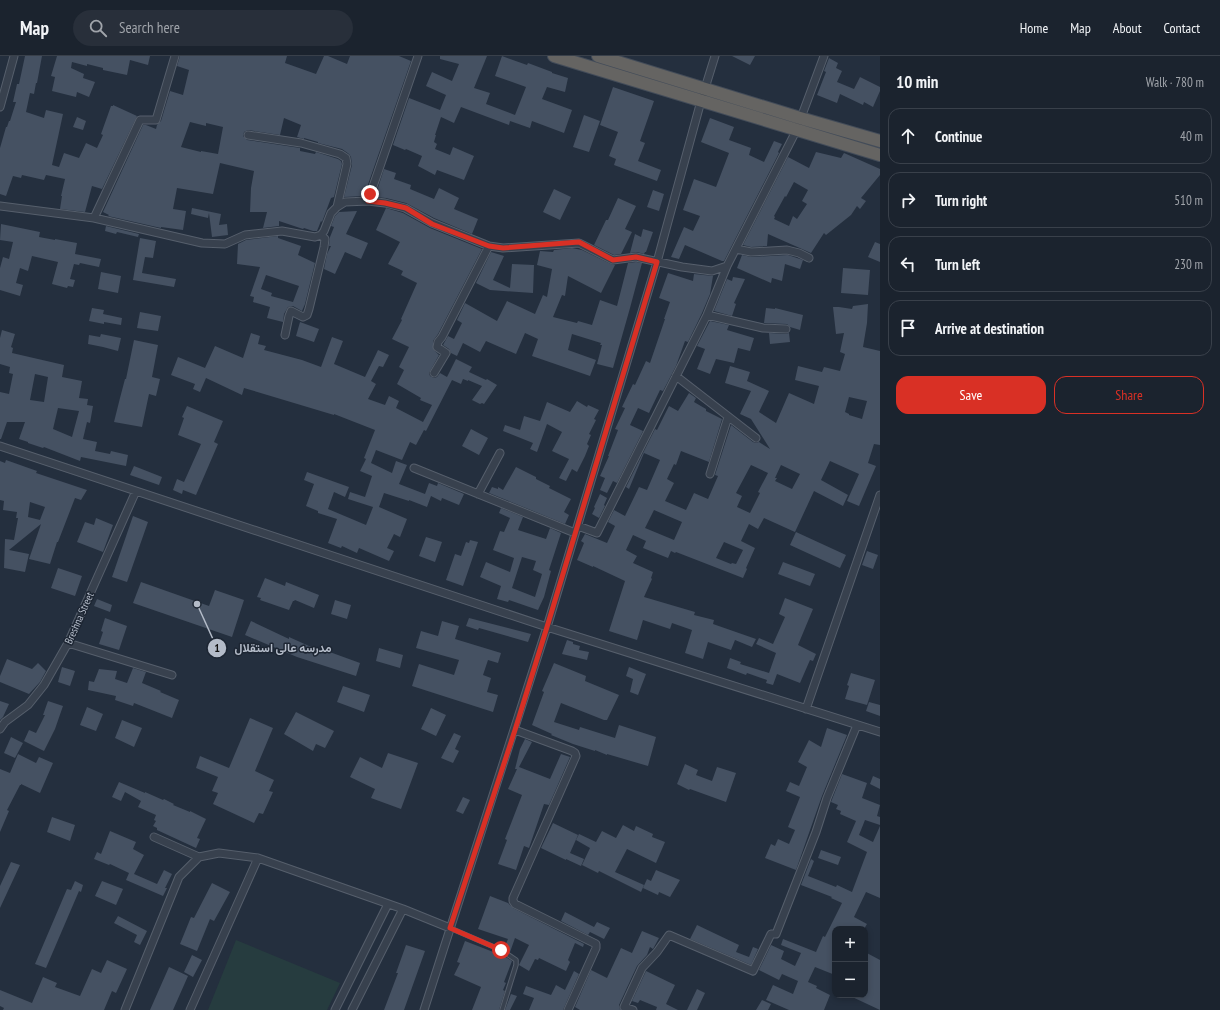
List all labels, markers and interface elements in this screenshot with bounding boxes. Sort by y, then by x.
search box [73,10,353,46]
text: Map [20,16,49,40]
icon: search [87,17,109,39]
text: Search here [119,18,180,37]
text: Home [1020,19,1048,37]
text: Map [1070,19,1091,37]
text: About [1113,19,1142,37]
text: Contact [1164,19,1200,37]
text: 10 min [896,71,938,93]
text: Walk · 780 m [1146,74,1204,91]
icon: ahead [897,125,919,147]
text: Continue [935,127,982,146]
text: 40 m [1180,128,1203,145]
route end [361,185,379,203]
icon: right [897,189,919,211]
text: Turn right [935,191,987,210]
text: 510 m [1174,192,1203,209]
icon: left [897,253,919,275]
text: Turn left [935,255,980,274]
text: 230 m [1174,256,1203,273]
icon: arrive [897,317,919,339]
text: Arrive at destination [935,319,1044,338]
button: Save [896,376,1046,414]
button: Share [1054,376,1204,414]
street label: Breshna Street [61,590,97,646]
callout: مدرسه عالی استقلال [207,636,340,660]
text: 1 [214,640,220,655]
text: مدرسه عالی استقلال [234,640,332,656]
map controls [832,926,868,998]
button: + [832,926,868,962]
route start [492,941,510,959]
button: − [832,962,868,998]

